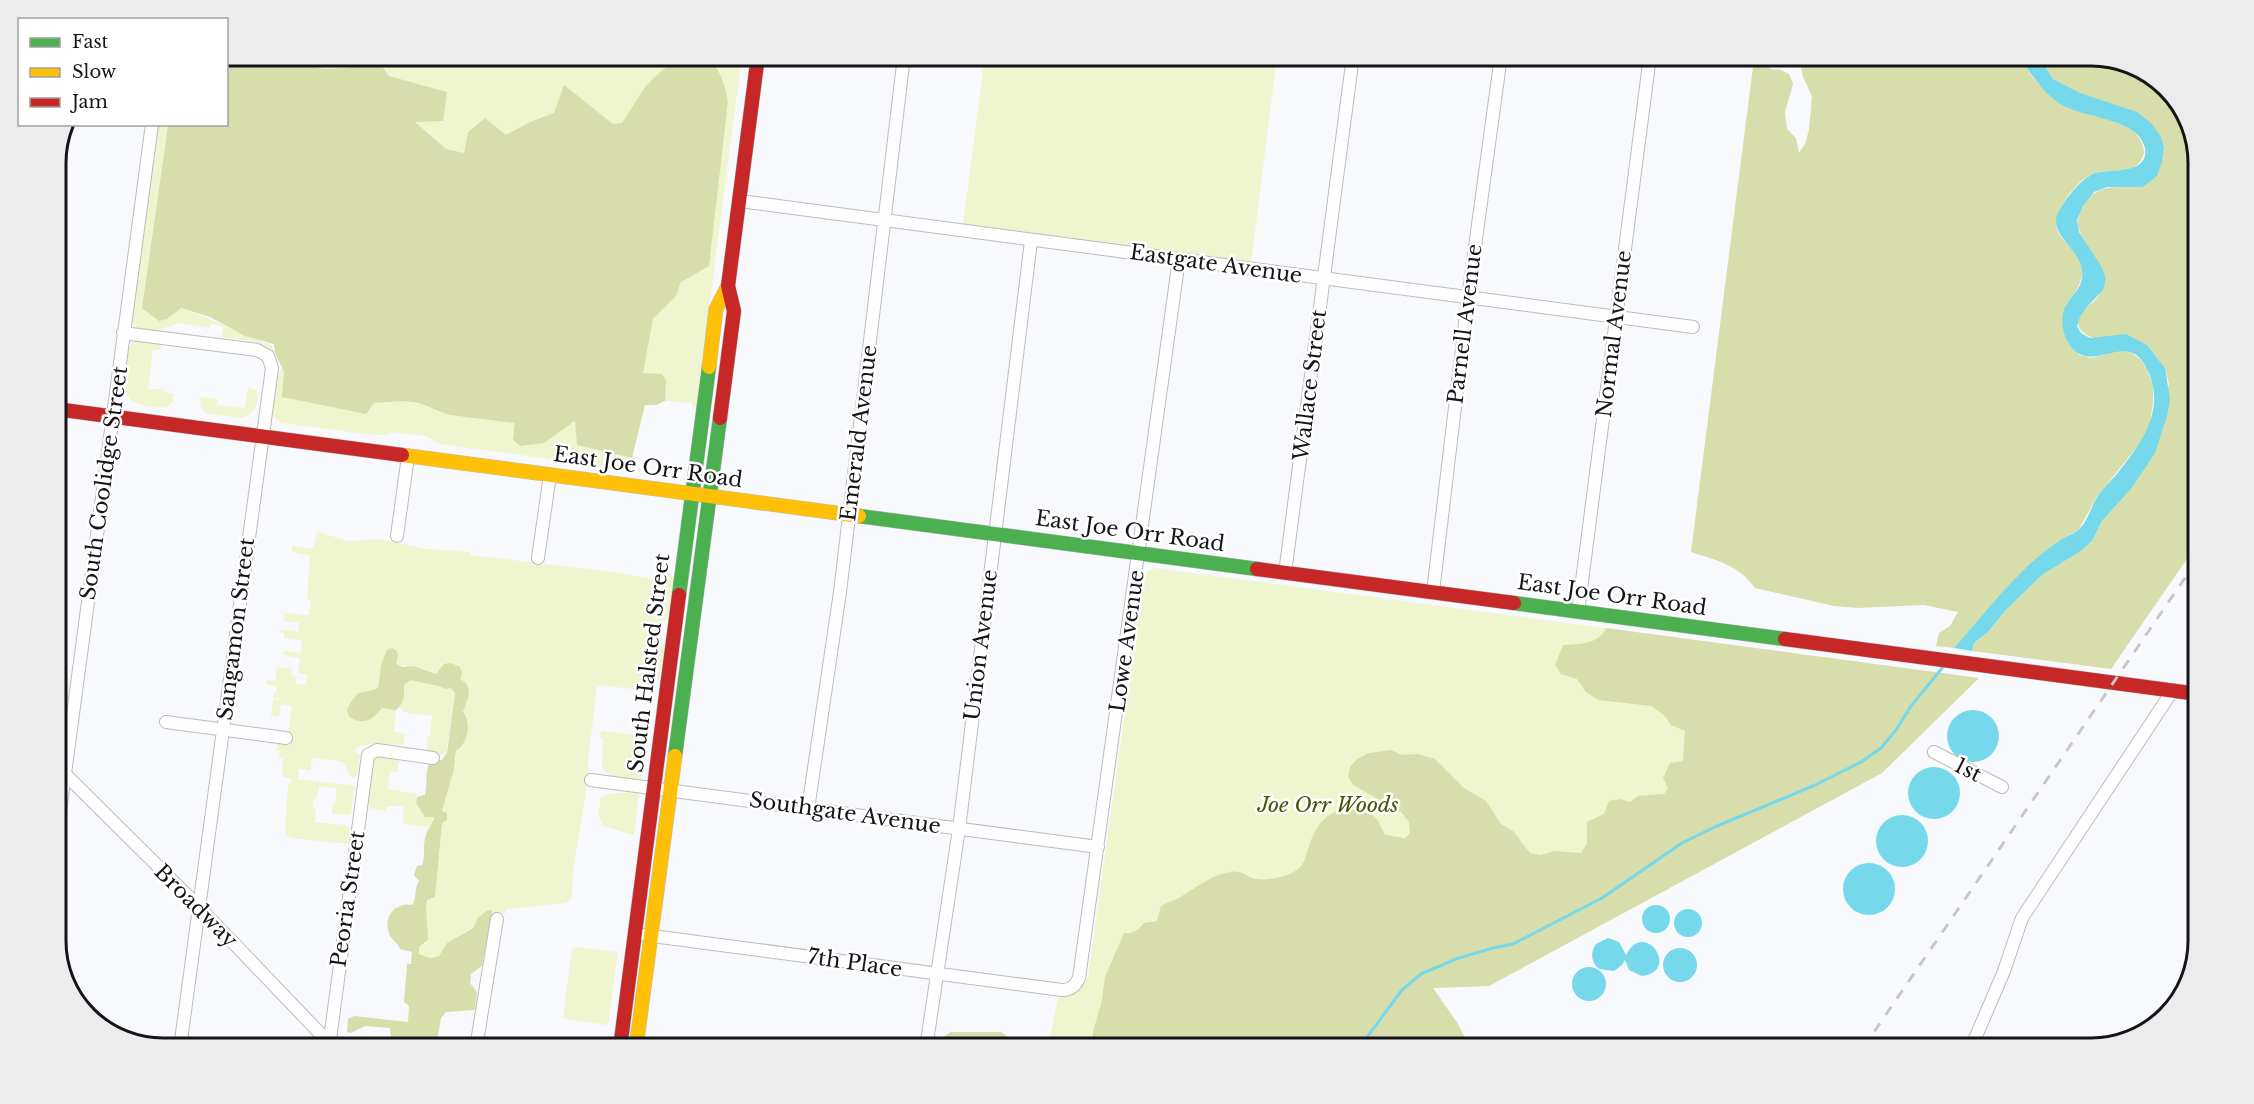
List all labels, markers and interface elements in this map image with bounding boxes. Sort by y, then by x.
legend [18,18,228,126]
text: Fast [72,31,109,53]
text: Slow [72,61,117,83]
text: Jam [70,91,108,113]
street label: Eastgate Avenue [1128,239,1304,289]
street label: Parnell Avenue [1442,242,1488,406]
street label: Normal Avenue [1591,249,1637,419]
street label: Wallace Street [1288,308,1332,463]
street label: Emerald Avenue [835,343,883,523]
street label: South Coolidge Street [75,364,133,602]
street label: East Joe Orr Road [552,441,744,493]
street label: East Joe Orr Road [1034,505,1226,557]
street label: Sangamon Street [212,536,260,722]
street label: South Halsted Street [623,552,675,774]
street label: Union Avenue [959,568,1003,722]
street label: Lowe Avenue [1104,568,1150,714]
street label: East Joe Orr Road [1516,569,1708,621]
street label: 1st [1950,752,1986,788]
street label: Southgate Avenue [748,787,942,839]
park label: Joe Orr Woods [1257,792,1398,818]
street label: Peoria Street [326,829,370,969]
street label: Broadway [149,859,244,954]
street label: 7th Place [806,944,904,982]

